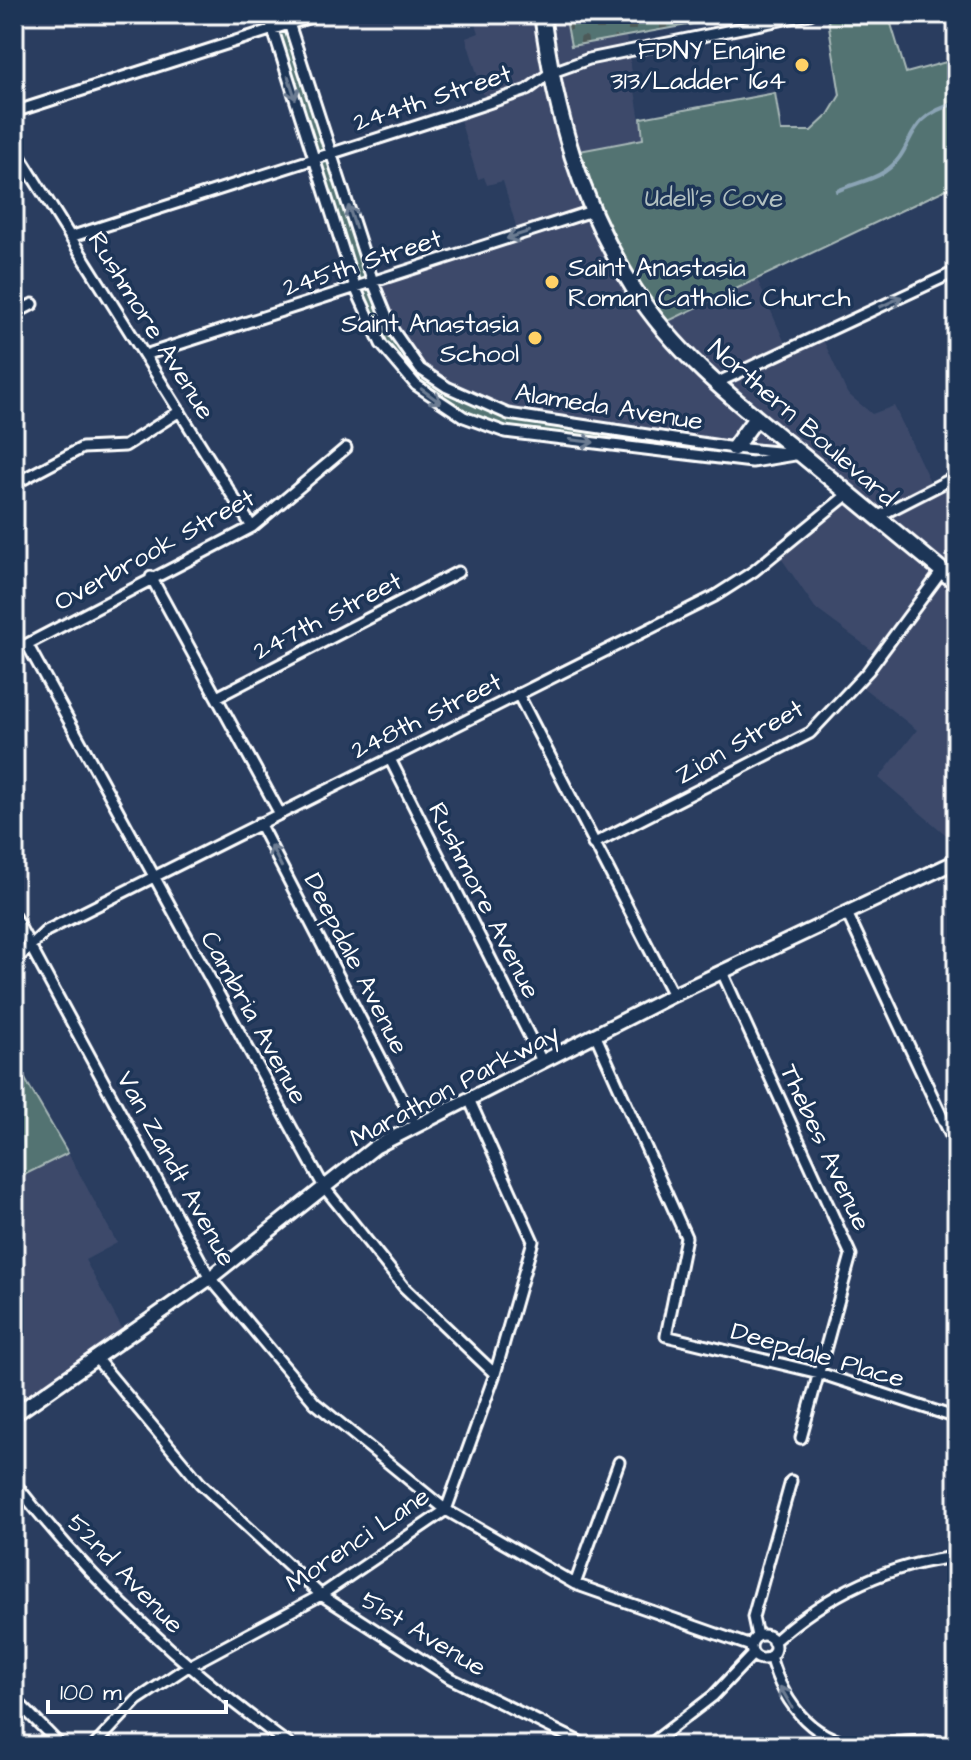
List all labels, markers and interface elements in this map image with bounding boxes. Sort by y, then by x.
place label: FDNY Engine 313/Ladder 164 [610,33,786,99]
street label: 244th Street [349,55,516,140]
marker: FDNY Engine 313/Ladder 164 [793,56,811,74]
one-way arrow [285,75,300,101]
park label: Udell's Cove [645,180,783,216]
one-way arrow [344,205,359,231]
street label: 245th Street [278,220,447,306]
street label: Rushmore Avenue [79,224,224,427]
one-way arrow [506,229,531,243]
place label: Saint Anastasia Roman Catholic Church [568,250,851,316]
marker: Saint Anastasia Roman Catholic Church [543,273,561,291]
one-way arrow [879,294,903,309]
place label: Saint Anastasia School [341,306,519,372]
marker: Saint Anastasia School [526,329,544,347]
street label: Northern Boulevard [700,331,904,515]
street label: Alameda Avenue [512,374,705,440]
one-way arrow [420,388,442,404]
one-way arrow [568,434,595,449]
street label: Overbrook Street [48,480,262,620]
street label: 247th Street [247,563,408,669]
street label: 248th Street [345,664,508,768]
street label: Zion Street [669,690,811,793]
street label: Rushmore Avenue [419,796,549,1005]
one-way arrow [268,845,284,869]
street label: Deepdale Avenue [295,867,417,1060]
street label: Cambria Avenue [192,924,317,1111]
street label: Marathon Parkway [343,1015,566,1158]
street label: Thebes Avenue [771,1058,879,1236]
street label: Van Zandt Avenue [107,1064,245,1273]
street label: Deepdale Place [727,1313,909,1397]
street label: Morenci Lane [278,1478,437,1601]
street label: 52nd Avenue [59,1506,192,1642]
street label: 51st Avenue [354,1582,493,1685]
scale bar [48,1664,226,1714]
text: 100 m [60,1676,122,1710]
one-way arrow [778,1686,794,1709]

